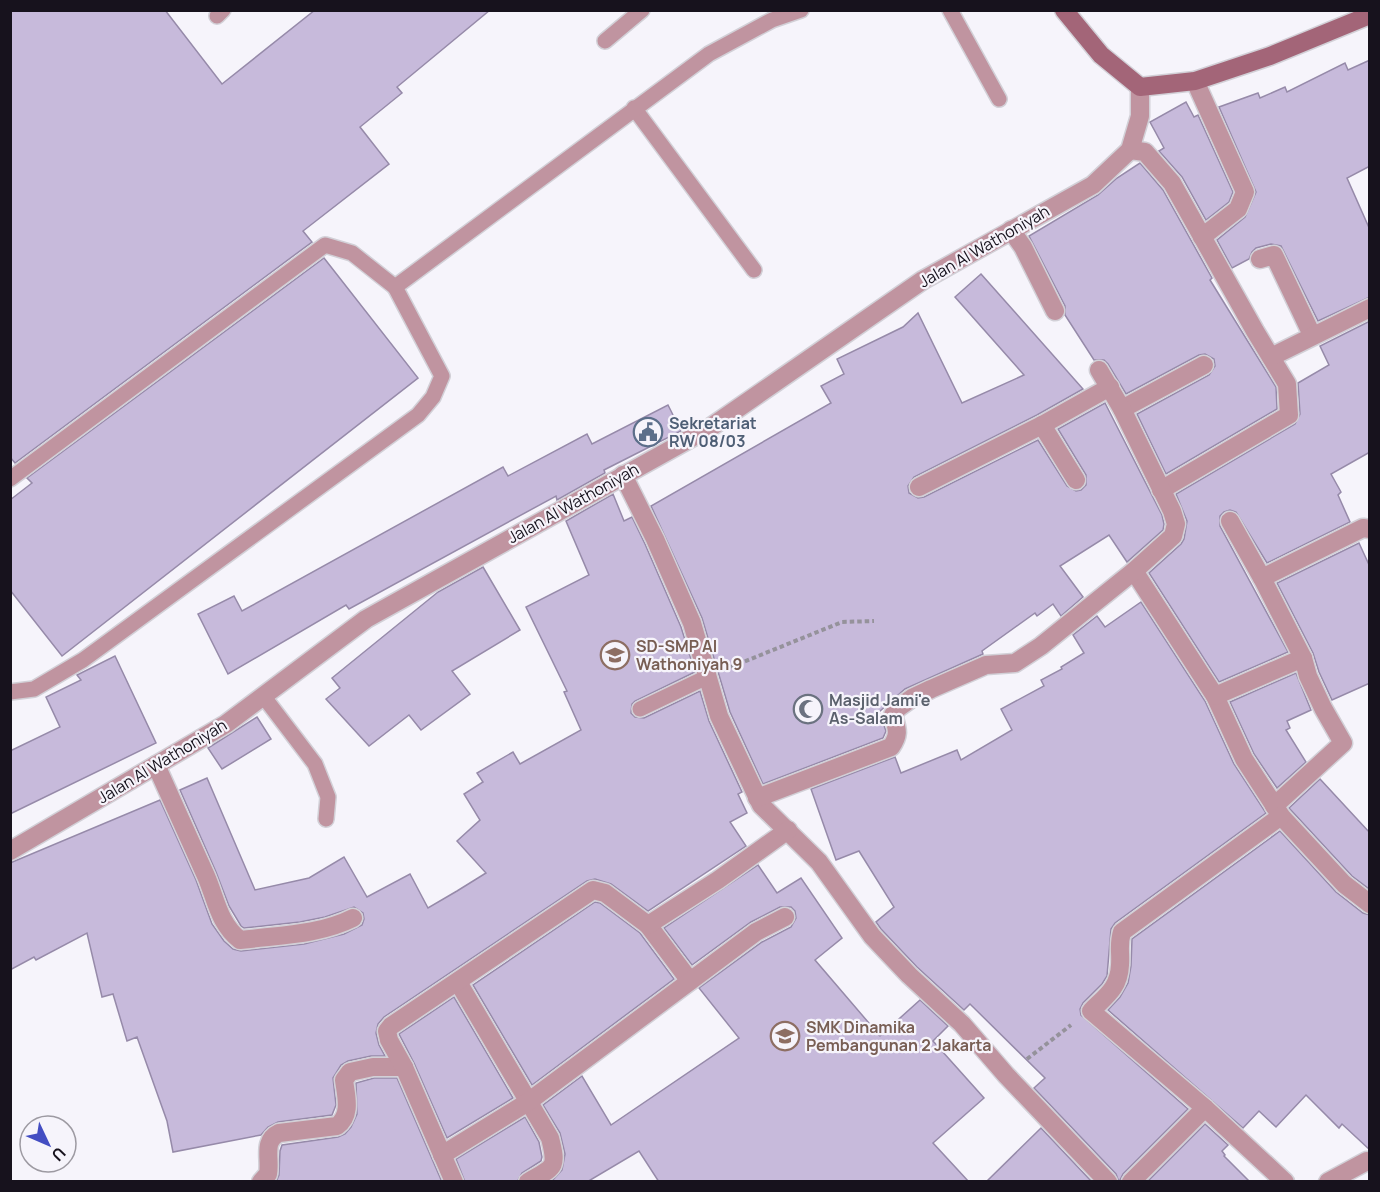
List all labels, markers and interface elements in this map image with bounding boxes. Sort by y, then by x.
street label: Jalan Al Wathoniyah [915,200,1053,292]
place label: Sekretariat RW 08/03 [669,412,757,452]
public building icon: Sekretariat RW 08/03 [632,416,664,448]
street label: Jalan Al Wathoniyah [503,458,643,548]
place label: SD-SMP Al Wathoniyah 9 [636,635,742,675]
school or university icon: SD-SMP Al Wathoniyah 9 [599,639,631,671]
place label: Masjid Jami'e As-Salam [829,689,931,729]
mosque icon: Masjid Jami'e As-Salam [792,693,824,725]
street label: Jalan Al Wathoniyah [93,714,231,808]
place label: SMK Dinamika Pembangunan 2 Jakarta [806,1016,992,1056]
school or university icon: SMK Dinamika Pembangunan 2 Jakarta [769,1020,801,1052]
north arrow [18,1114,78,1174]
text: U [47,1143,71,1166]

